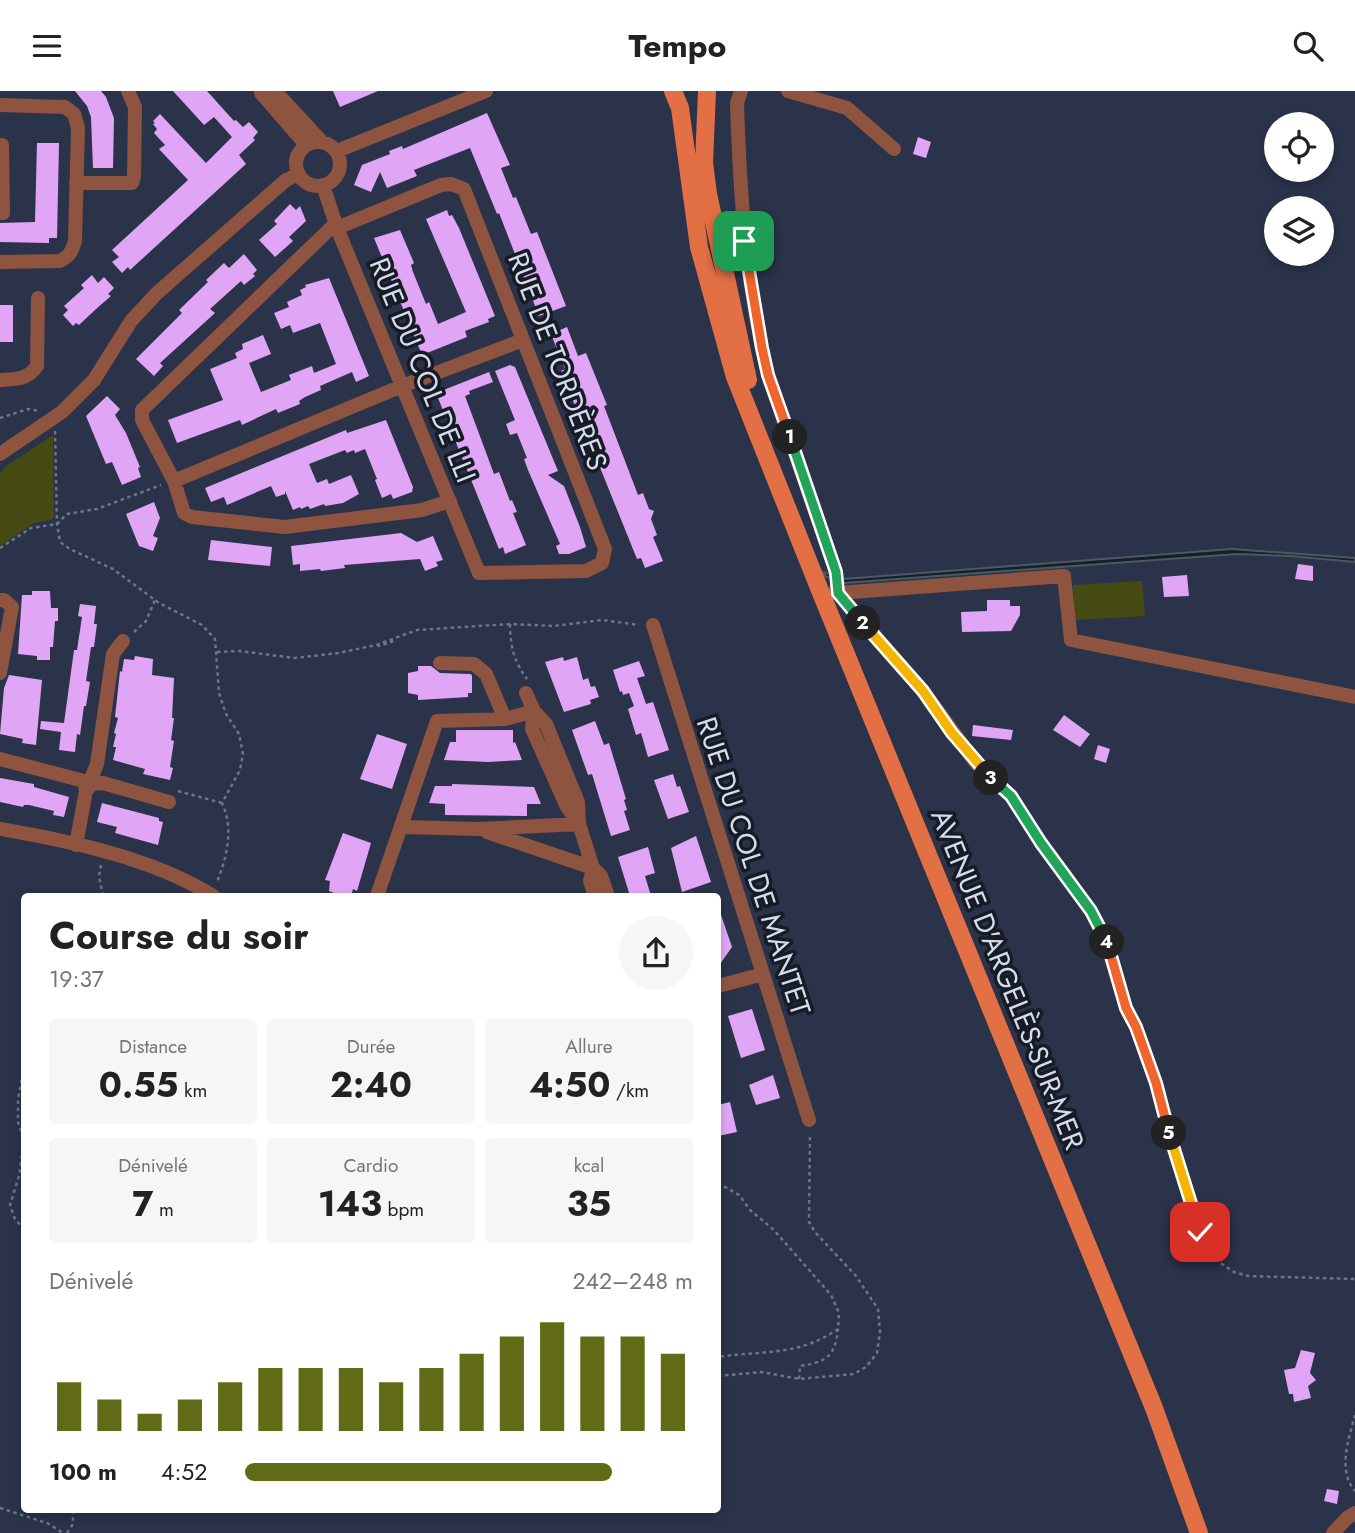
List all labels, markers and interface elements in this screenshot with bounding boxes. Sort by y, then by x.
text: Tempo [629,23,726,69]
icon: menu [28,27,66,65]
icon: search [1289,27,1327,65]
map controls [1264,112,1334,266]
button: locate [1264,112,1334,182]
button: layers [1264,196,1334,266]
pin [714,211,774,271]
icon: arrive [725,222,763,260]
street label: RUE DE TORDÈRES [497,246,618,476]
street label: RUE DU COL DE LLI [359,252,486,489]
pin: 1 [772,419,808,455]
text: 1 [785,423,794,450]
pin: 2 [846,605,880,641]
text: 2 [856,609,869,636]
street label: RUE DU COL DE MANTET [686,712,821,1021]
pin: 3 [974,761,1009,795]
text: 3 [985,764,996,791]
street label: AVENUE D'ARGELÈS-SUR-MER [920,803,1095,1156]
text: Course du soir [49,908,309,963]
button: share [619,916,693,990]
pin: 4 [1090,925,1124,959]
text: 4 [1100,928,1113,955]
text: 19:37 [49,962,104,996]
text: Distance [119,1033,187,1060]
text: Durée [347,1033,395,1060]
text: Allure [565,1033,613,1060]
text: 0.55 [99,1060,178,1110]
text: 2:40 [330,1060,412,1110]
text: 4:50 [529,1060,610,1110]
text: km [178,1077,207,1104]
text: /km [610,1077,649,1104]
pin: 5 [1152,1115,1186,1151]
text: 5 [1162,1119,1175,1146]
text: Dénivelé [118,1152,188,1179]
text: Cardio [344,1152,398,1179]
text: kcal [574,1152,604,1179]
text: 7 [132,1179,153,1229]
text: 143 [318,1179,382,1229]
text: 35 [567,1179,611,1229]
text: m [153,1196,174,1223]
text: bpm [382,1196,424,1223]
pin [1170,1202,1230,1262]
icon: check [1181,1213,1219,1251]
text: Dénivelé [49,1264,133,1298]
text: 242–248 m [573,1264,693,1298]
text: 100 m [49,1455,117,1489]
text: 4:52 [161,1455,207,1489]

